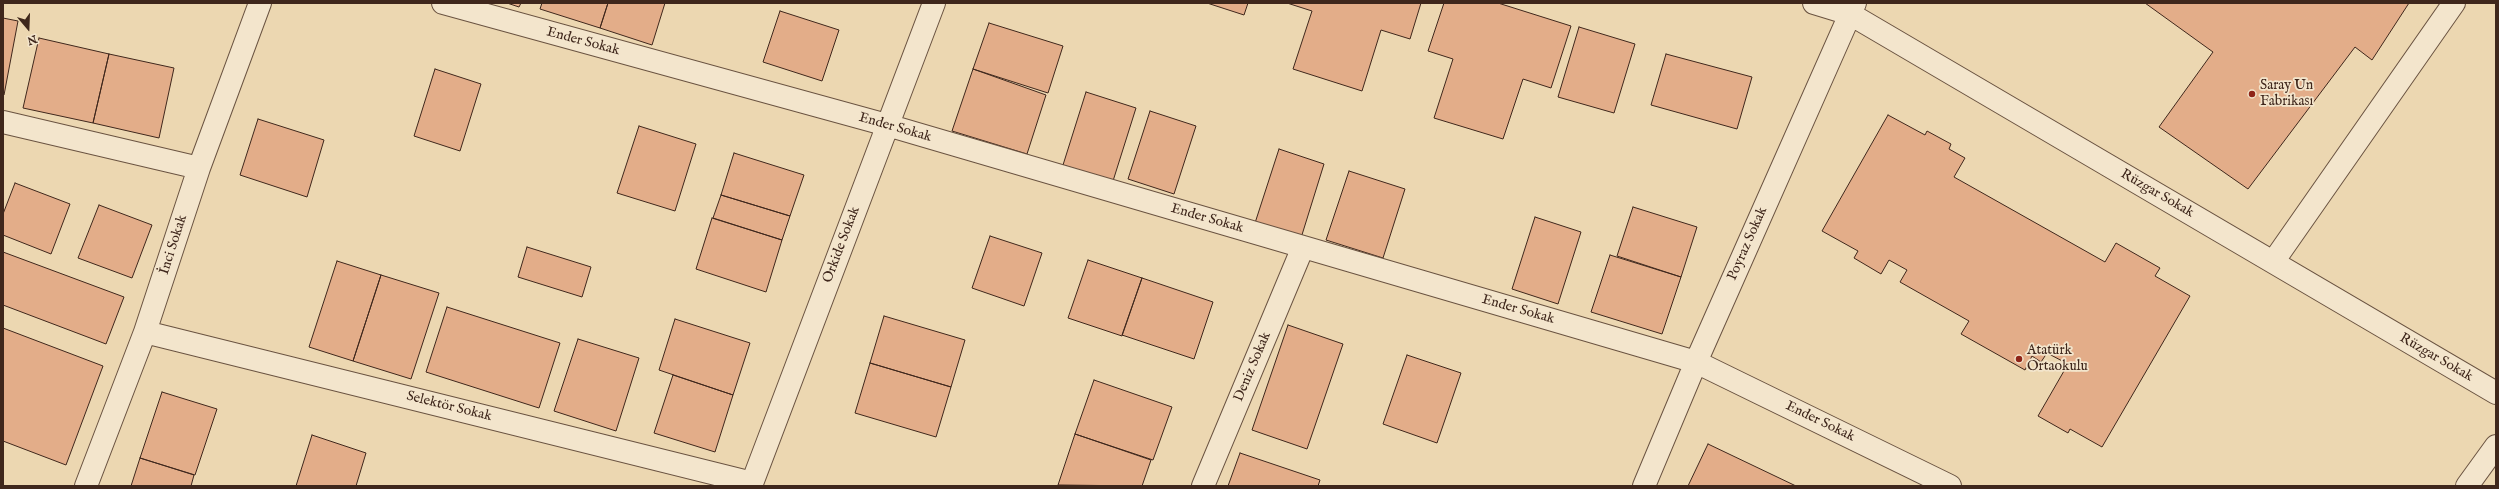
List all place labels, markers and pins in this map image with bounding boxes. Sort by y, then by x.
place label: Saray Un Fabrikası [2260,78,2313,110]
marker: Saray Un Fabrikası [2247,89,2257,99]
place label: Atatürk Ortaokulu [2027,343,2088,376]
marker: Atatürk Ortaokulu [2014,354,2024,364]

